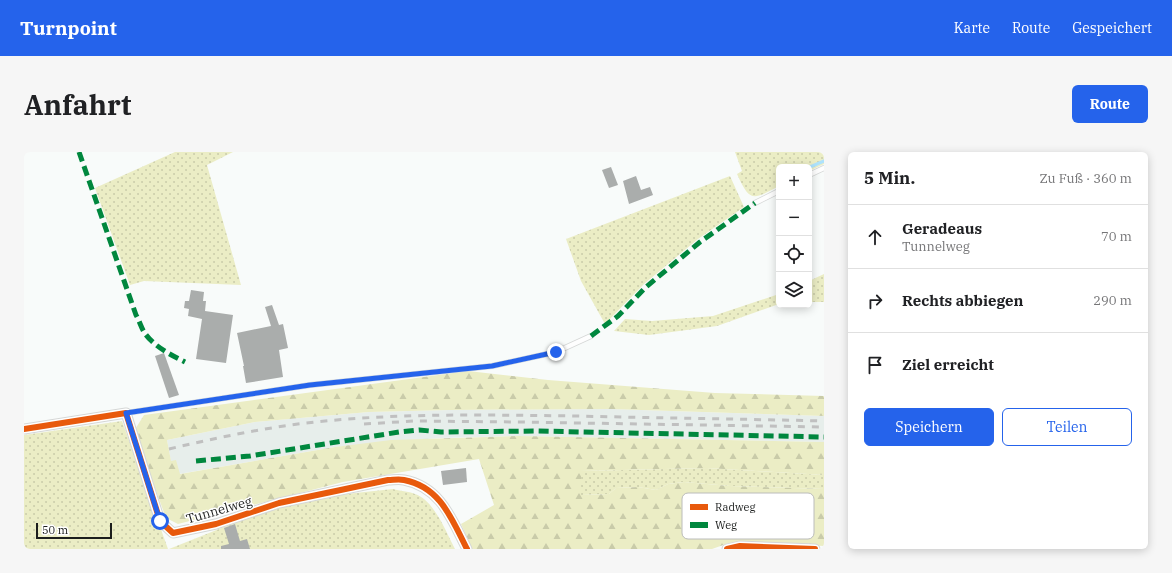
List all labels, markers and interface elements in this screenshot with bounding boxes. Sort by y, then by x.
text: Turnpoint [20,16,117,40]
text: Karte [954,19,990,37]
text: Route [1012,19,1050,37]
text: Gespeichert [1072,19,1152,37]
button: Route [1072,85,1148,123]
text: Anfahrt [24,86,132,123]
map controls [776,164,812,308]
button: + [776,164,812,200]
text: 5 Min. [864,167,915,189]
text: Zu Fuß · 360 m [1039,170,1132,187]
button: − [776,200,812,236]
text: Geradeaus [902,219,982,238]
icon: ahead [864,226,886,248]
text: 70 m [1101,228,1132,245]
button: locate [776,236,812,272]
text: Tunnelweg [902,238,970,255]
button: layers [776,272,812,308]
icon: right [864,290,886,312]
text: Rechts abbiegen [902,291,1023,310]
text: 290 m [1093,292,1132,309]
route end [547,343,565,361]
icon: arrive [864,354,886,376]
text: Ziel erreicht [902,355,994,374]
button: Speichern [864,408,994,446]
button: Teilen [1002,408,1132,446]
street label: Tunnelweg [184,492,254,528]
legend [682,493,814,539]
text: Radweg [715,500,755,514]
route start [151,512,169,530]
text: Weg [715,518,737,532]
scale bar [36,521,112,540]
text: 50 m [42,523,68,537]

